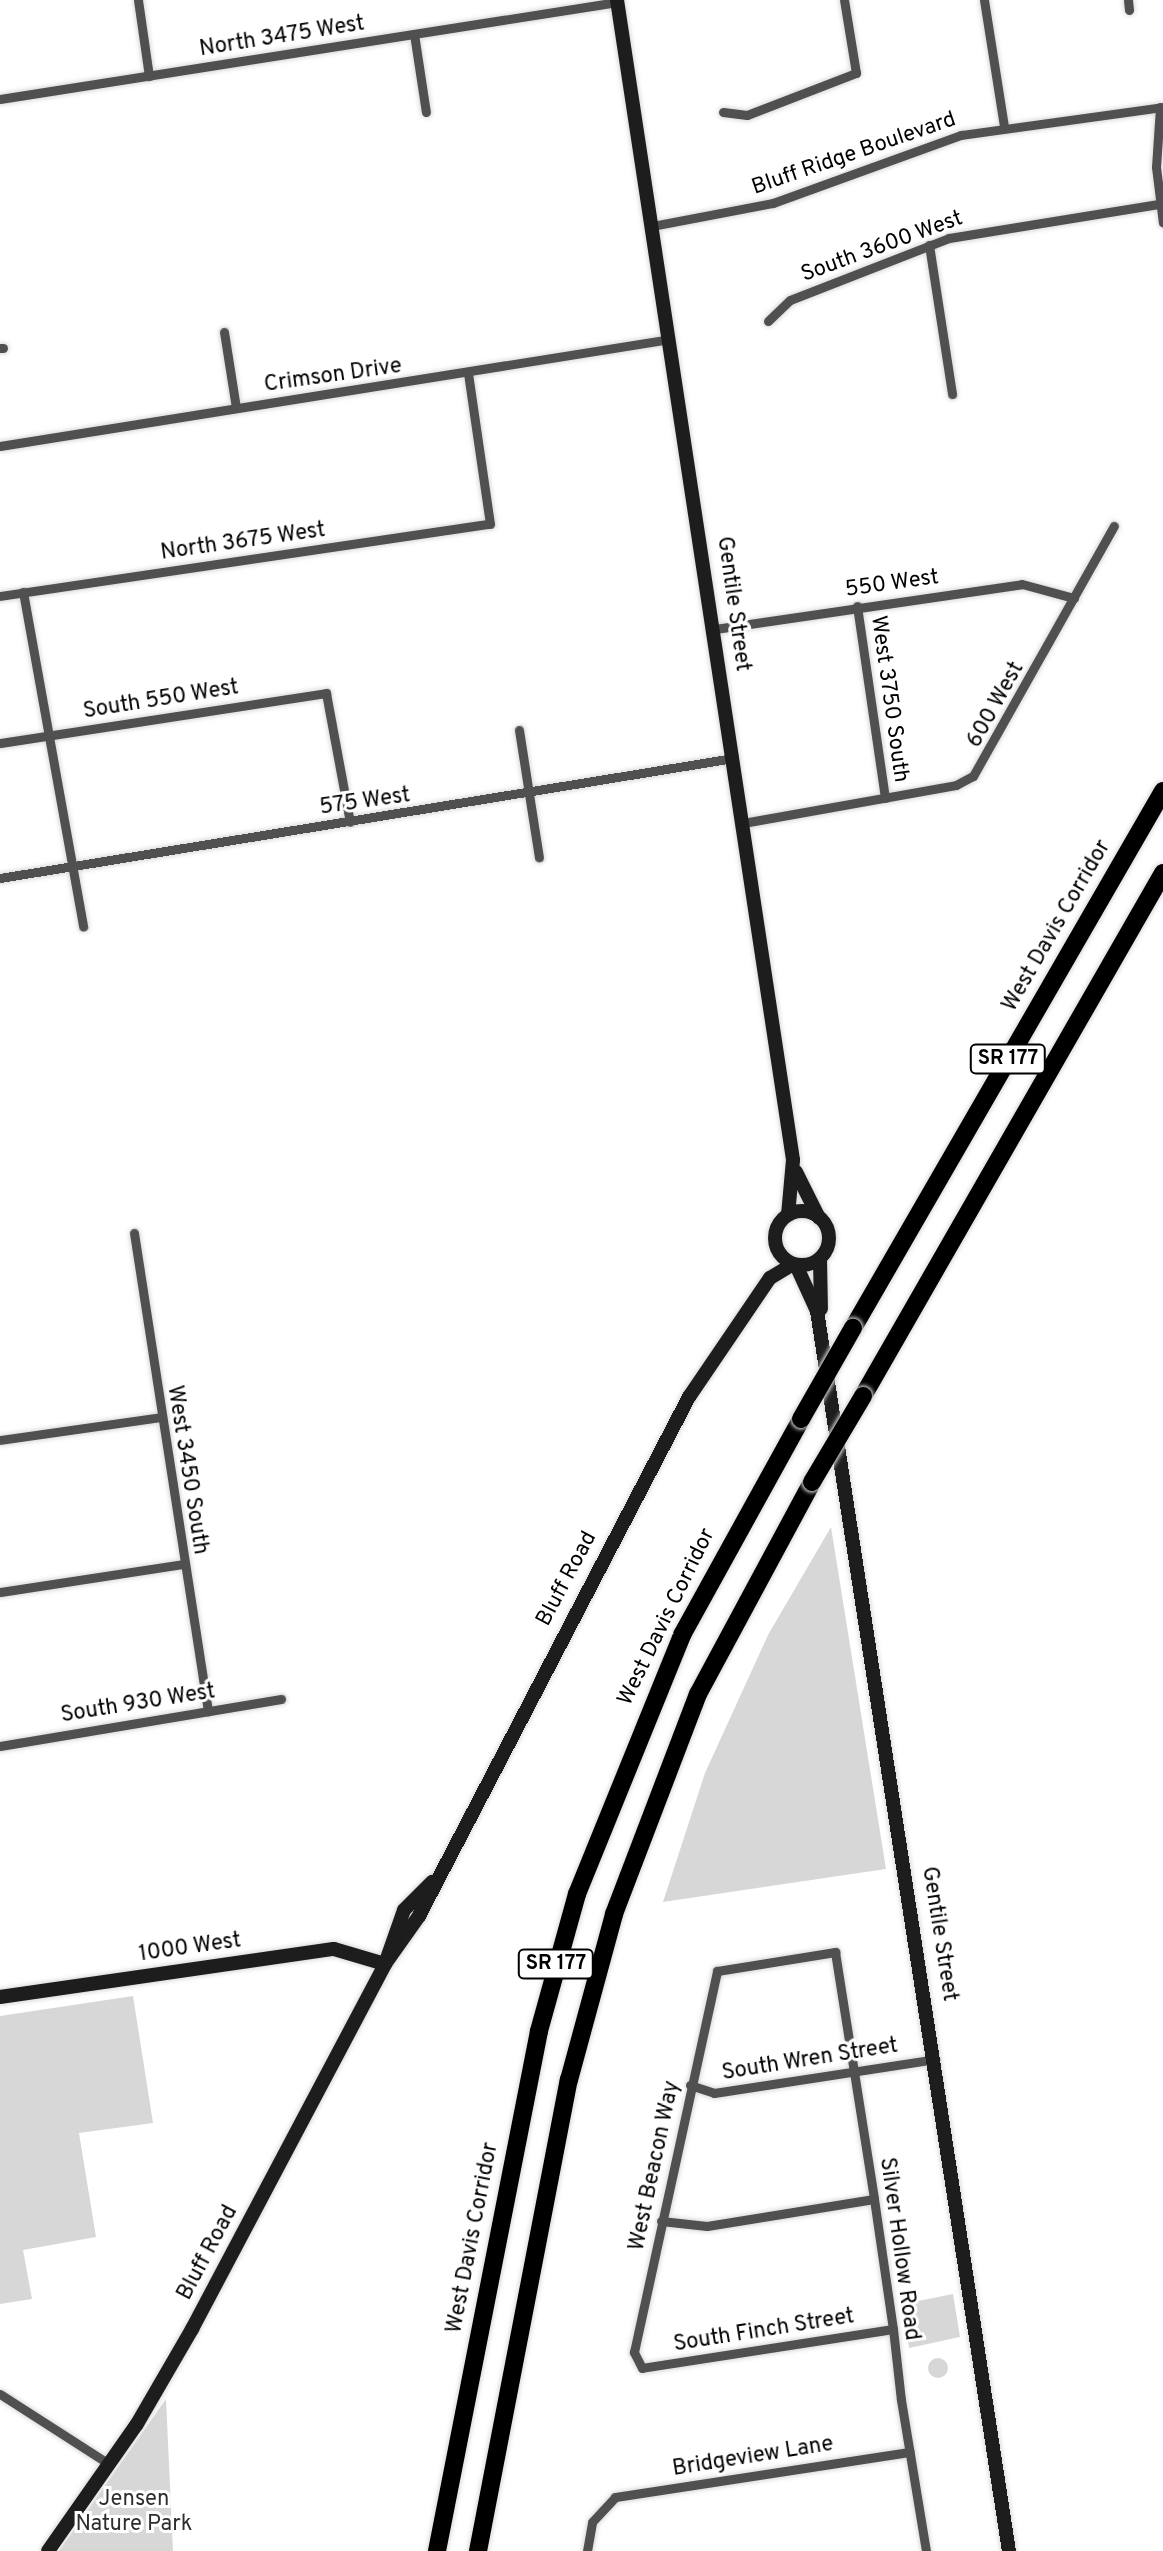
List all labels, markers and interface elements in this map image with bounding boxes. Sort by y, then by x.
street label: North 3475 West [197,11,367,63]
street label: Bluff Ridge Boulevard [749,107,959,201]
street label: South 3600 West [797,205,967,289]
street label: Crimson Drive [262,353,404,399]
street label: North 3675 West [159,517,327,567]
street label: Gentile Street [710,535,756,673]
street label: 550 West [843,564,941,604]
street label: West 3750 South [864,614,914,784]
street label: 600 West [962,657,1030,753]
street label: South 550 West [81,675,241,725]
street label: 575 West [318,783,412,821]
street label: West Davis Corridor [997,835,1117,1017]
road number: SR 177 [968,1043,1048,1075]
street label: West 3450 South [161,1384,213,1556]
street label: West Davis Corridor [613,1524,721,1710]
street label: Bluff Road [531,1527,603,1631]
street label: South 930 West [59,1679,217,1729]
street label: Gentile Street [915,1865,963,2003]
street label: 1000 West [137,1928,243,1968]
road number: SR 177 [516,1948,596,1980]
street label: South Wren Street [720,2033,900,2087]
street label: West Beacon Way [624,2078,686,2254]
street label: West Davis Corridor [442,2140,504,2336]
street label: Silver Hollow Road [873,2156,925,2342]
street label: Bluff Road [172,2201,244,2305]
street label: South Finch Street [672,2304,856,2358]
street label: Bridgeview Lane [671,2431,835,2483]
park label: Jensen Nature Park [76,2486,192,2538]

